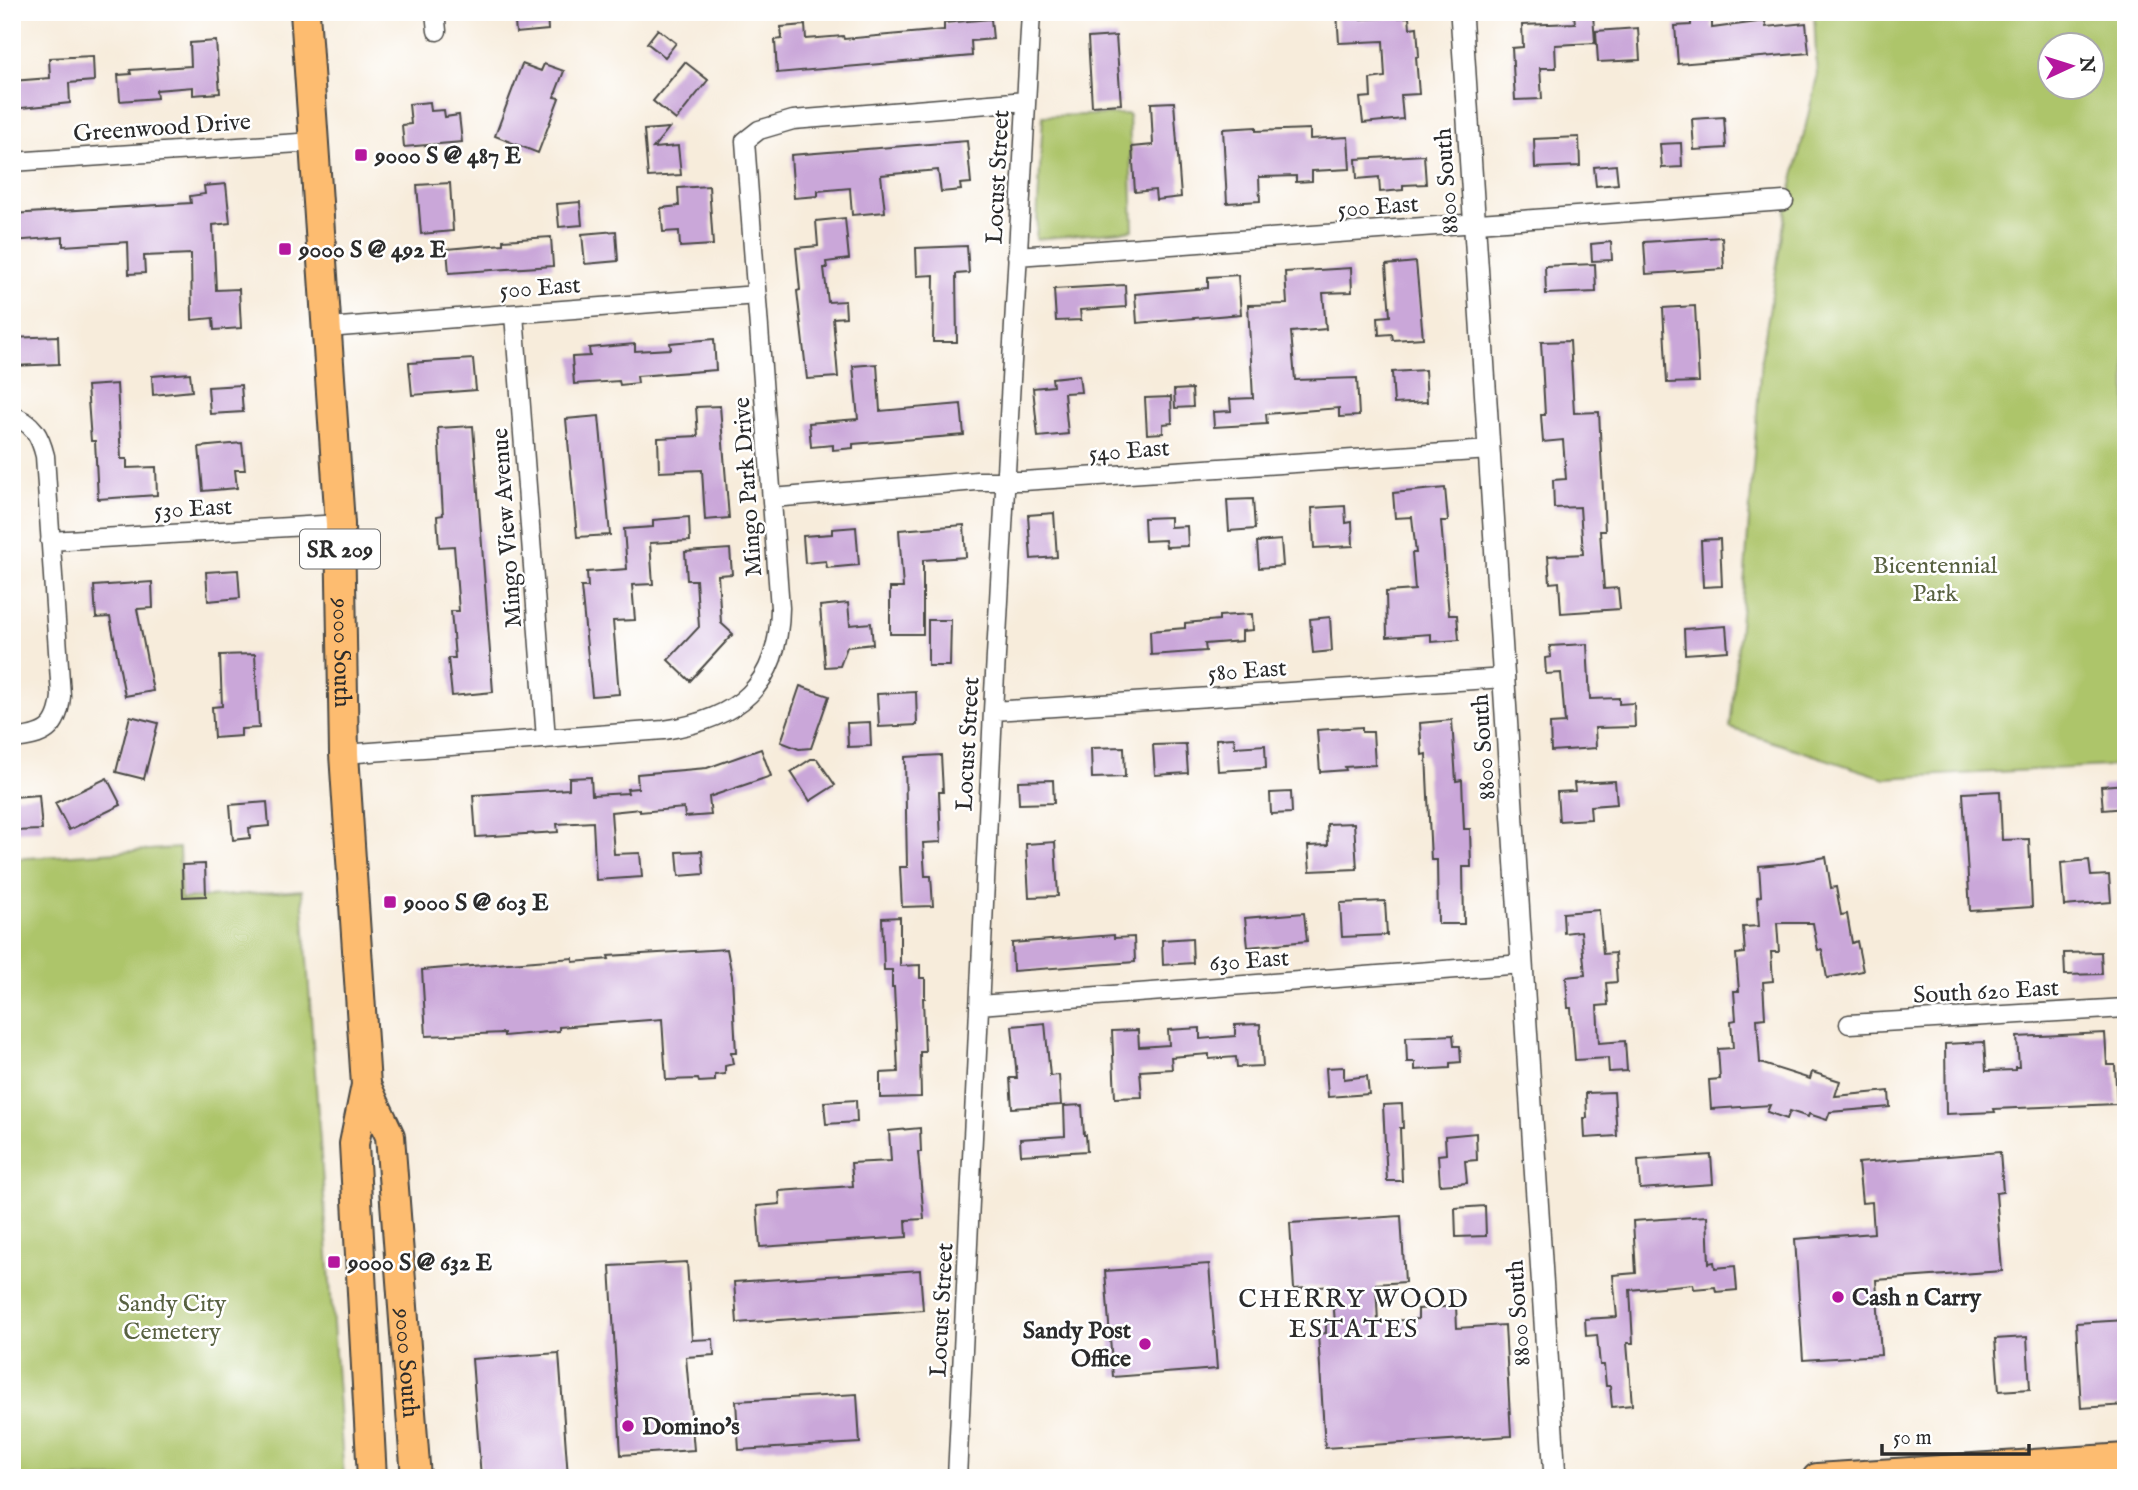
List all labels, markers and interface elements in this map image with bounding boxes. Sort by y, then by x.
north arrow [2036,32,2106,102]
text: N [2073,55,2099,75]
street label: Greenwood Drive [72,107,252,150]
street label: Locust Street [979,109,1017,245]
street label: 8800 South [1428,127,1467,235]
place label: 9000 S @ 487 E [374,141,522,172]
marker: 9000 S @ 487 E [353,147,369,163]
street label: 500 East [1337,189,1420,226]
place label: 9000 S @ 492 E [298,235,447,266]
marker: 9000 S @ 492 E [277,241,293,257]
street label: 500 East [499,270,582,307]
street label: Mingo Park Drive [727,396,770,578]
street label: Mingo View Avenue [485,427,530,629]
street label: 540 East [1088,433,1171,470]
street label: 530 East [153,492,233,527]
road number: SR 209 [300,530,380,568]
park label: Bicentennial Park [1873,551,1998,610]
street label: 9000 South [324,597,357,708]
street label: 580 East [1207,653,1287,690]
street label: Locust Street [949,676,987,812]
street label: 8800 South [1465,693,1504,801]
place label: 9000 S @ 603 E [403,888,549,919]
marker: 9000 S @ 603 E [382,894,398,910]
street label: 630 East [1208,943,1290,980]
street label: South 620 East [1912,973,2060,1012]
street label: Locust Street [923,1242,961,1378]
place label: 9000 S @ 632 E [347,1248,492,1279]
marker: 9000 S @ 632 E [326,1254,342,1270]
street label: 8800 South [1500,1259,1539,1367]
district label: CHERRY WOOD ESTATES [1238,1283,1470,1346]
place label: Cash n Carry [1852,1283,1982,1314]
park label: Sandy City Cemetery [118,1289,227,1348]
marker: Cash n Carry [1830,1289,1846,1305]
street label: 9000 South [386,1306,425,1419]
place label: Sandy Post Office [1023,1316,1132,1375]
marker: Sandy Post Office [1137,1336,1153,1352]
place label: Domino's [642,1412,740,1443]
scale bar [1882,1413,2030,1457]
marker: Domino's [620,1418,636,1434]
text: 50 m [1893,1425,1932,1452]

